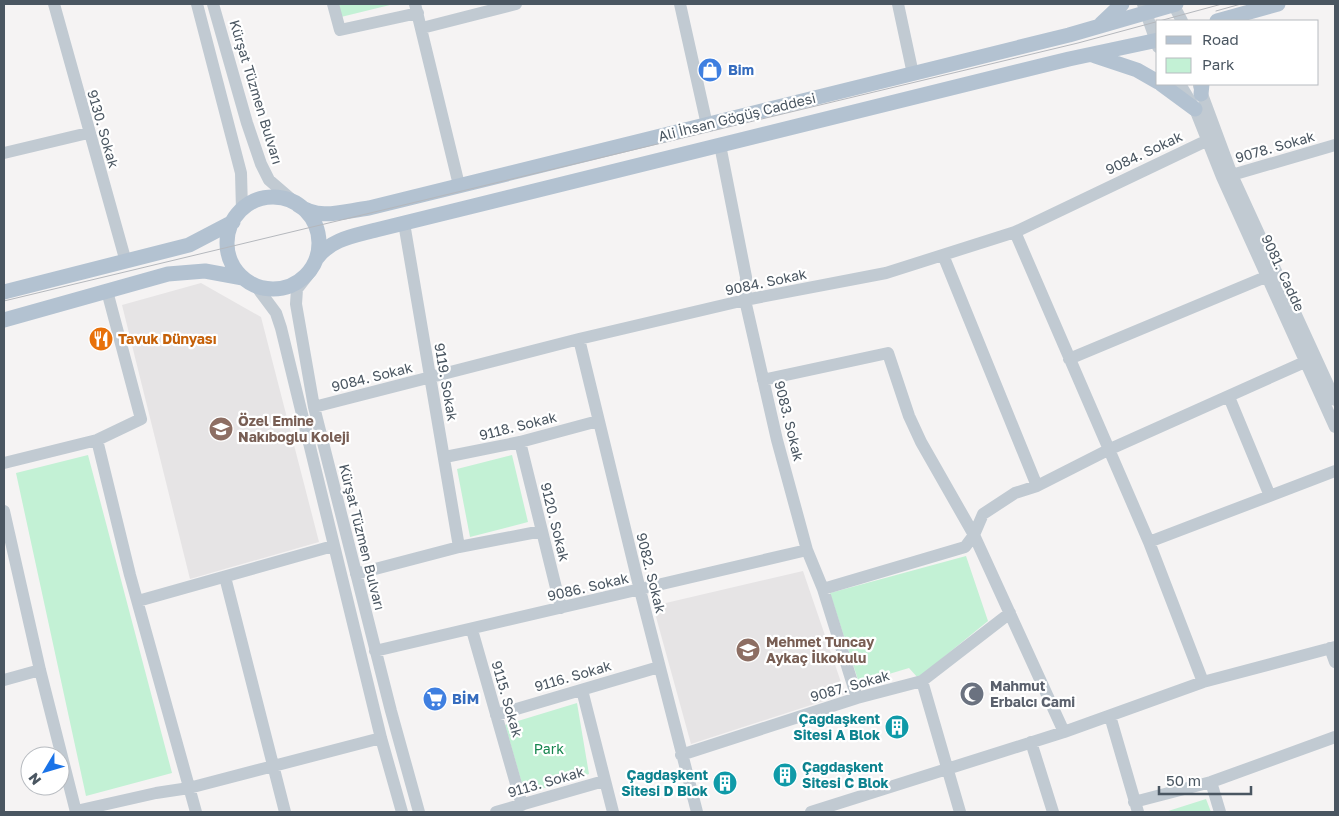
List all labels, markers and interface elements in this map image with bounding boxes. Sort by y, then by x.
street label: Kürşat Tüzmen Bulvarı [226,18,287,166]
legend [1156,20,1319,85]
text: Road [1202,30,1239,48]
text: Park [1202,55,1235,73]
shop icon: Bim [697,57,723,83]
place label: Bim [728,61,754,78]
street label: 9130. Sokak [84,88,123,170]
street label: Ali İhsan Göğüş Caddesi [656,89,817,144]
street label: 9084. Sokak [1103,127,1185,178]
street label: 9078. Sokak [1233,127,1317,166]
street label: 9081. Cadde [1258,232,1309,314]
street label: 9084. Sokak [724,265,808,298]
restaurant icon: Tavuk Dünyası [88,326,114,352]
place label: Tavuk Dünyası [118,330,217,347]
street label: 9119. Sokak [431,341,462,422]
street label: 9084. Sokak [330,358,414,395]
street label: 9083. Sokak [771,379,808,463]
street label: 9118. Sokak [477,408,558,443]
place label: Özel Emine Nakıboğlu Koleji [238,412,350,445]
school or university icon: Özel Emine Nakıboğlu Koleji [208,416,234,442]
street label: Kürşat Tüzmen Bulvarı [336,462,389,612]
street label: 9120. Sokak [537,481,574,563]
street label: 9082. Sokak [633,531,670,615]
street label: 9086. Sokak [546,569,630,604]
place label: Mehmet Tuncay Aykaç İlkokulu [766,633,875,666]
school or university icon: Mehmet Tuncay Aykaç İlkokulu [735,637,761,663]
street label: 9116. Sokak [532,656,613,695]
street label: 9115. Sokak [488,659,527,739]
street label: 9087. Sokak [808,666,892,705]
place label: Mahmut Erbalcı Cami [990,677,1075,710]
mosque icon: Mahmut Erbalcı Cami [959,681,985,707]
supermarket icon: BİM [422,686,448,712]
place label: BİM [452,690,479,707]
place label: Çağdaşkent Sitesi A Blok [793,710,880,743]
building icon: Çağdaşkent Sitesi A Blok [884,714,910,740]
park label: Park [534,740,564,757]
north arrow [20,746,70,796]
place label: Çağdaşkent Sitesi C Blok [802,758,889,791]
street label: 9113. Sokak [506,762,586,801]
building icon: Çağdaşkent Sitesi C Blok [772,762,798,788]
scale bar [1159,764,1252,796]
place label: Çağdaşkent Sitesi D Blok [621,766,708,799]
text: N [24,770,44,789]
building icon: Çağdaşkent Sitesi D Blok [712,770,738,796]
text: 50 m [1166,771,1201,789]

